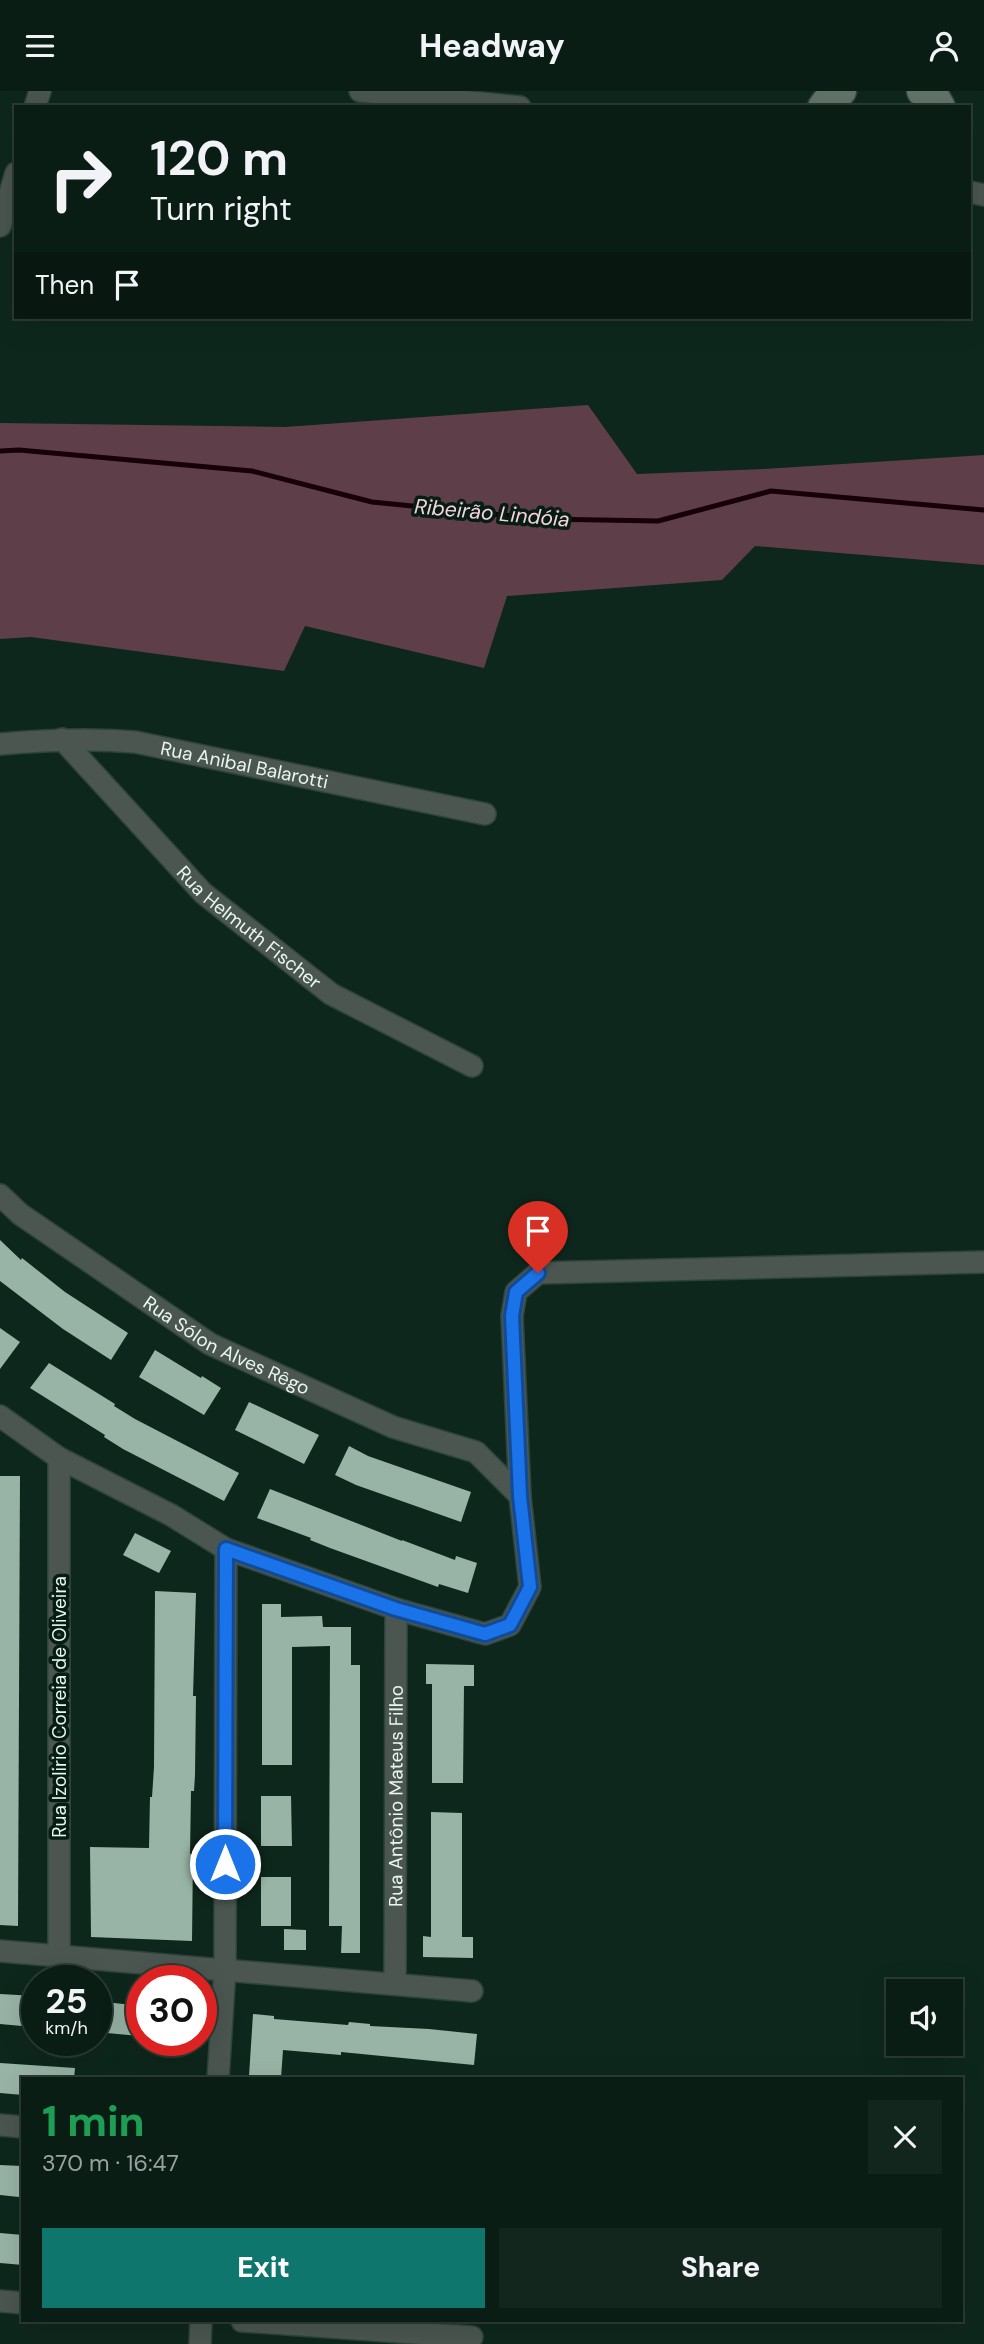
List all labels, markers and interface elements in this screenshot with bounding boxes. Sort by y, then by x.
text: Headway [419,25,565,67]
icon: menu [21,27,59,65]
icon: person [925,27,963,65]
text: 120 m [150,126,288,190]
icon: right [35,133,126,224]
text: Turn right [150,188,292,230]
icon: arrive [108,266,146,304]
text: Then [35,268,94,302]
water label: Ribeirão Lindóia [413,492,571,534]
street label: Rua Anibal Balarotti [158,736,331,794]
street label: Rua Helmuth Fischer [171,860,326,995]
pin [508,1201,568,1273]
icon: arrive [519,1212,557,1250]
street label: Rua Sólon Alves Rêgo [138,1290,314,1401]
street label: Rua Izolirio Correia de Oliveira [47,1576,72,1838]
street label: Rua Antônio Mateus Filho [383,1685,409,1907]
position arrow [188,1827,262,1901]
speed limit sign: 30 [126,1965,217,2056]
text: 25 [46,1978,87,2024]
map controls [886,1979,963,2056]
button: sound [886,1979,963,2056]
text: km/h [45,2016,88,2040]
text: 1 min [42,2094,145,2149]
button: close [868,2100,942,2174]
text: 370 m · 16:47 [42,2148,179,2178]
button: Exit [42,2228,485,2308]
button: Share [499,2228,942,2308]

